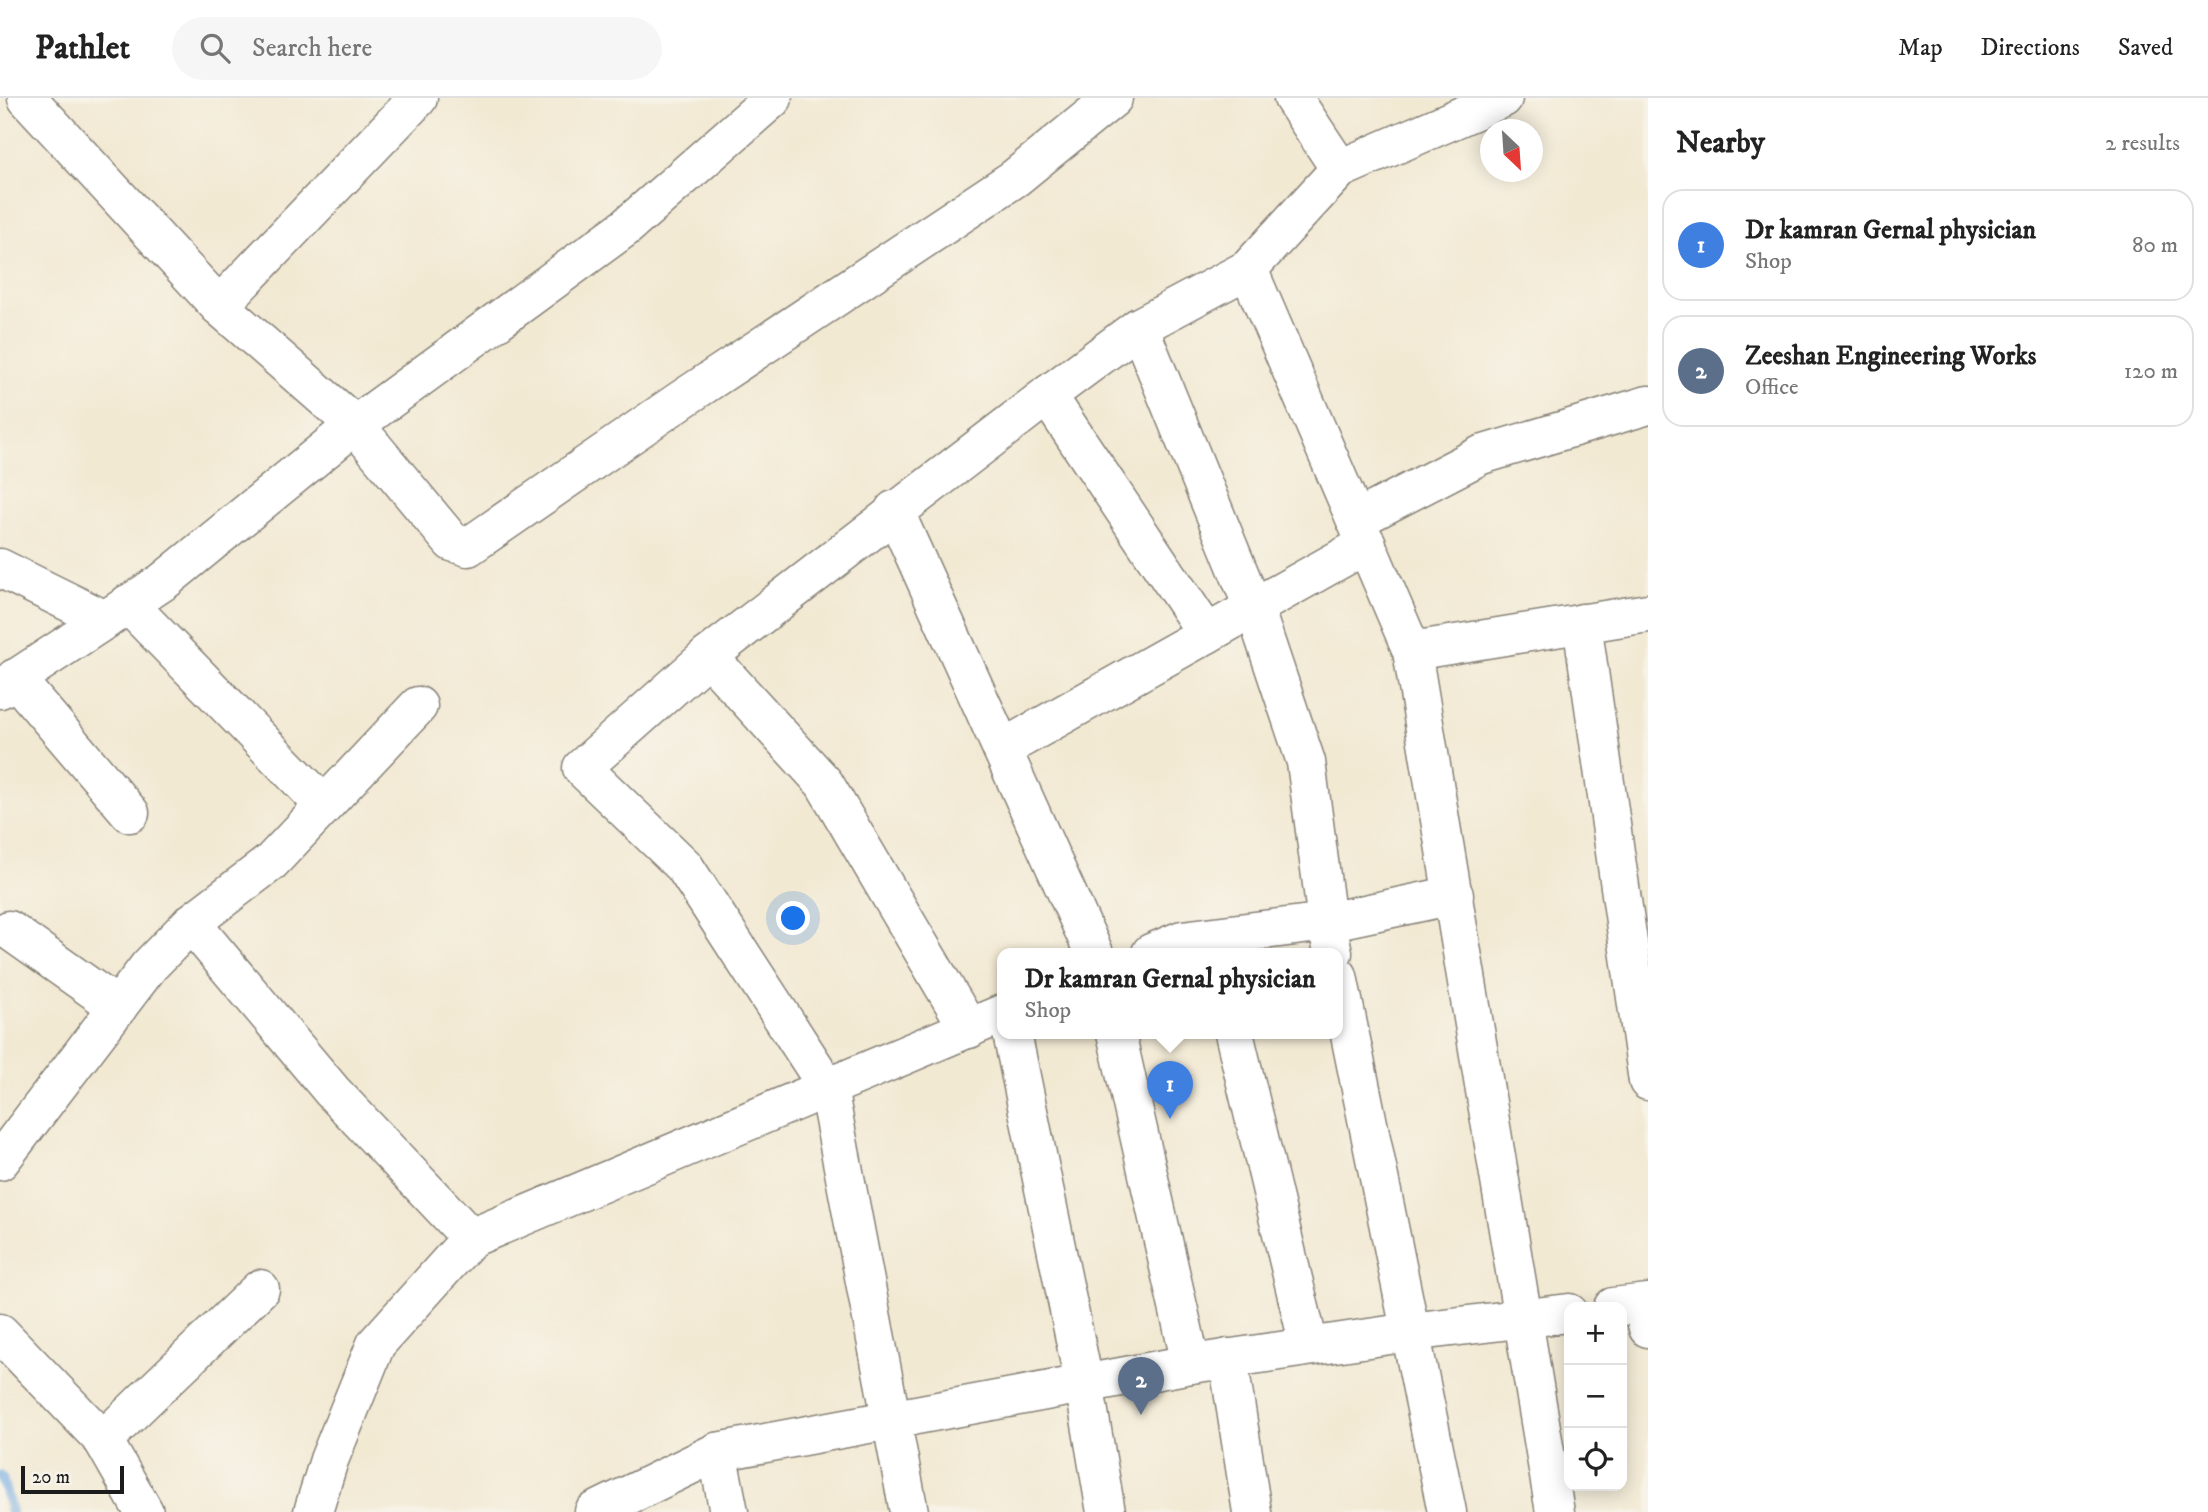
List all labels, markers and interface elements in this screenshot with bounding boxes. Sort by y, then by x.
search box [172,17,662,80]
text: Pathlet [35,28,130,69]
icon: search [196,29,234,67]
text: Search here [252,32,372,65]
text: Map [1898,33,1943,63]
text: Directions [1981,33,2080,63]
text: Saved [2118,33,2173,63]
north arrow [1480,119,1543,182]
text: Nearby [1676,125,1765,162]
text: 2 results [2105,129,2180,158]
text: Dr kamran Gernal physician [1745,214,2036,247]
text: 1 [1697,231,1705,260]
text: 80 m [2132,231,2178,260]
text: Shop [1745,247,1792,276]
text: Zeeshan Engineering Works [1745,340,2037,373]
text: 2 [1695,357,1707,386]
text: 120 m [2124,357,2178,386]
text: Office [1745,373,1799,402]
your location [776,901,810,935]
popup [997,948,1343,1039]
text: Dr kamran Gernal physician [1024,963,1316,996]
text: Shop [1024,996,1071,1025]
pin: 1 [1147,1061,1193,1119]
map controls [1564,1302,1627,1491]
button: + [1564,1302,1627,1365]
pin: 2 [1118,1357,1164,1415]
button: − [1564,1365,1627,1428]
button: locate [1564,1428,1627,1491]
scale bar [21,1463,124,1495]
text: 20 m [32,1466,70,1489]

